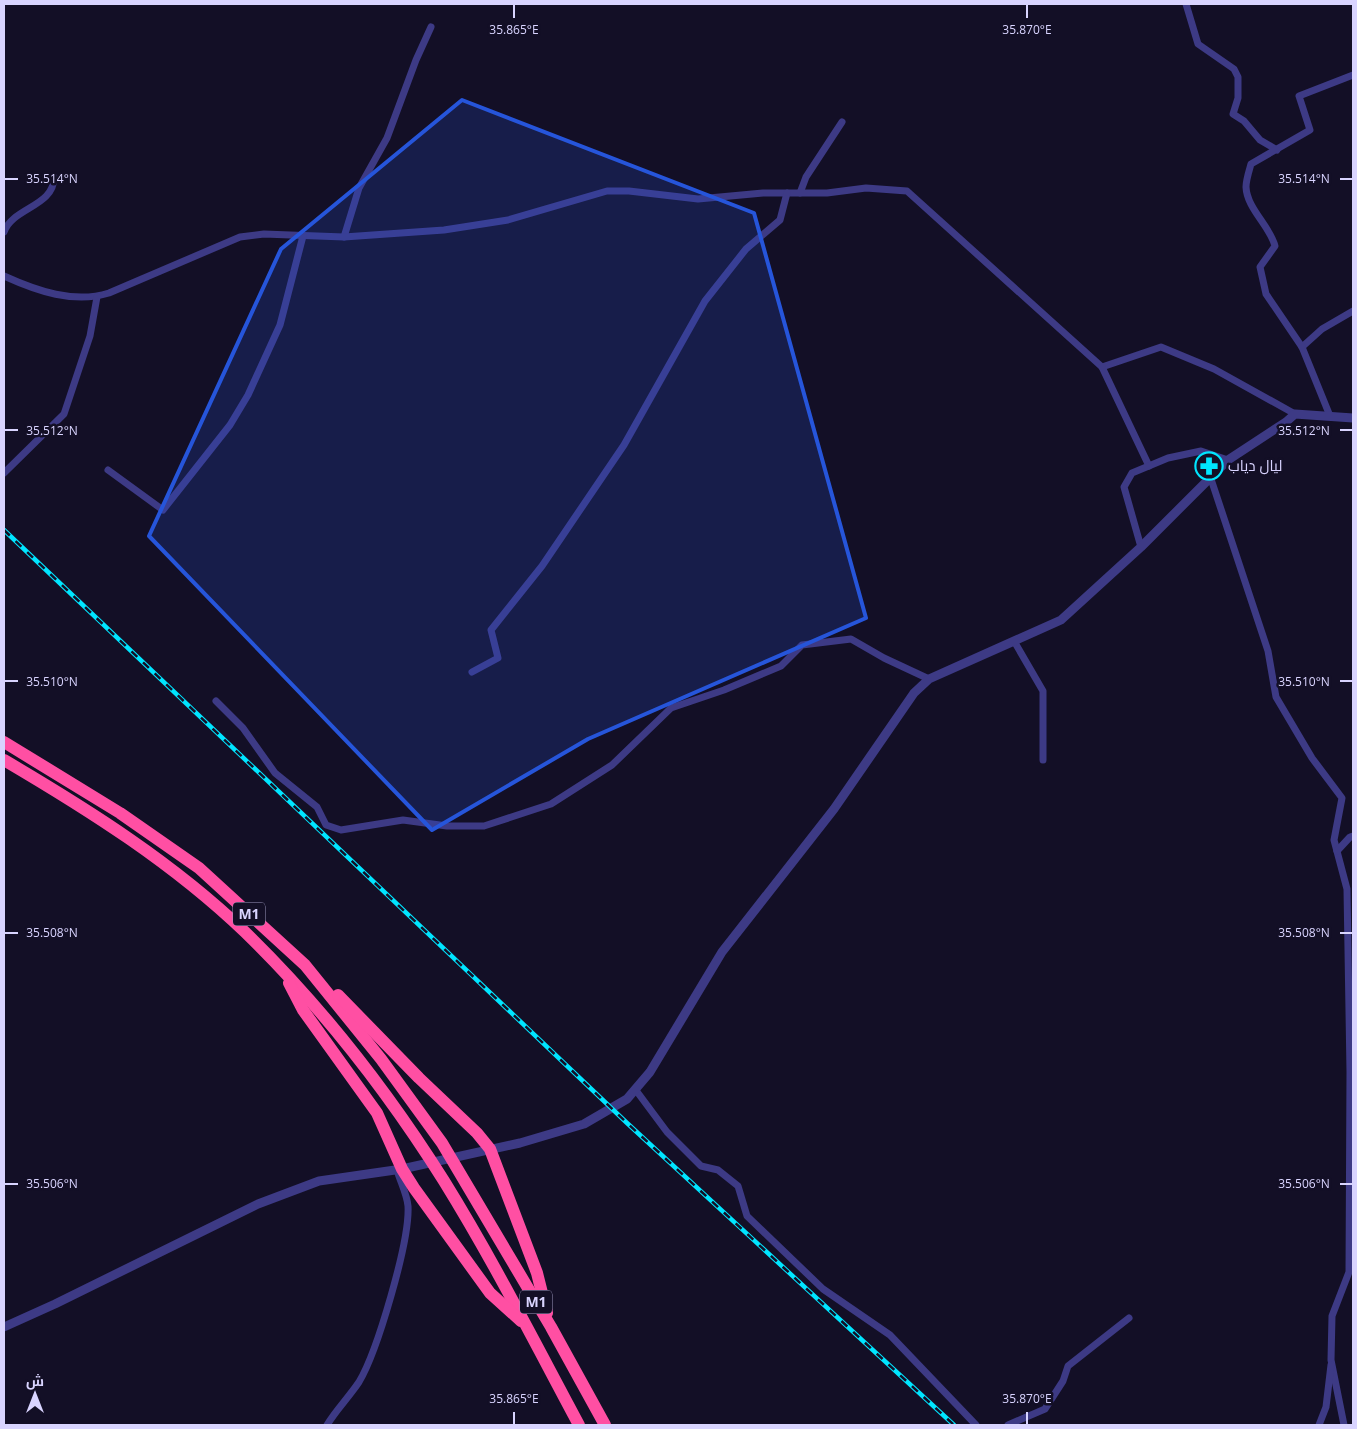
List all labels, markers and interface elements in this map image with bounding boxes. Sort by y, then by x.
text: 35.865°E [489,21,539,38]
text: 35.870°E [1002,21,1052,38]
text: 35.514°N [26,170,78,187]
text: 35.514°N [1278,170,1330,187]
text: 35.512°N [26,422,78,439]
text: 35.512°N [1278,422,1330,439]
pharmacy icon: ليال دياب [1194,451,1224,481]
place label: ليال دياب [1228,455,1282,475]
text: 35.510°N [26,673,78,690]
text: 35.510°N [1278,673,1330,690]
road number: M1 [233,902,265,926]
text: 35.508°N [26,924,78,941]
text: 35.508°N [1278,924,1330,941]
text: 35.506°N [26,1175,78,1192]
text: 35.506°N [1278,1175,1330,1192]
road number: M1 [520,1290,552,1314]
north arrow [10,1369,60,1419]
text: ش [26,1371,44,1390]
text: 35.865°E [489,1390,539,1407]
text: 35.870°E [1002,1390,1052,1407]

